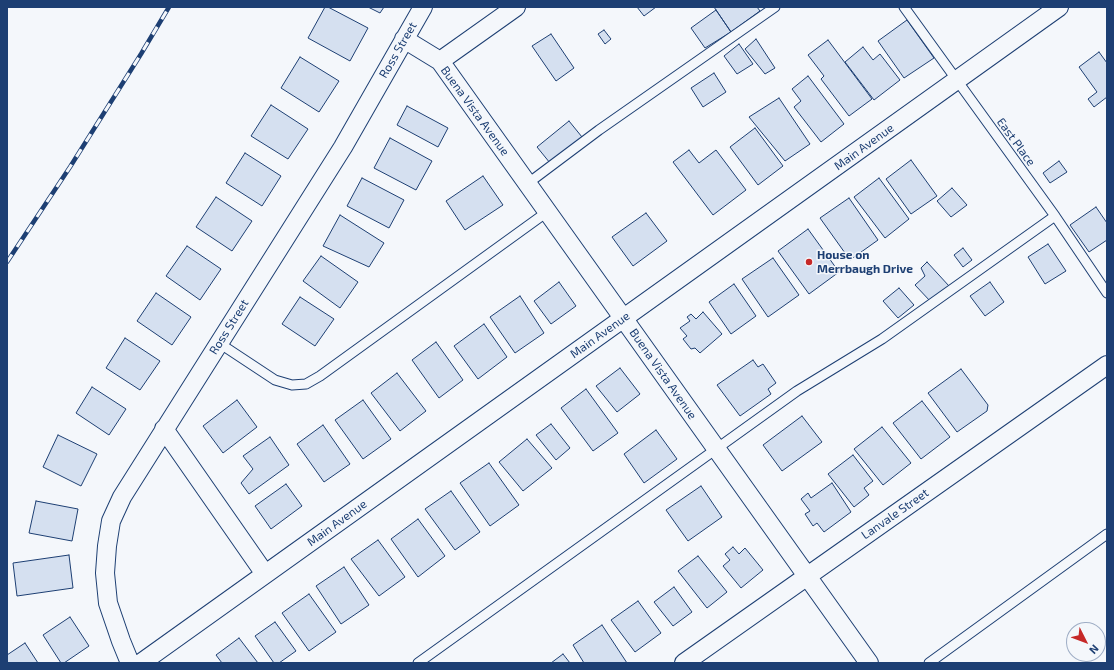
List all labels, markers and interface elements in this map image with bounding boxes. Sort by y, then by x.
street label: Ross Street [376,19,420,81]
street label: Buena Vista Avenue [438,63,512,159]
street label: East Place [994,115,1038,169]
street label: Main Avenue [831,121,897,173]
place label: House on Merrbaugh Drive [817,248,913,276]
marker: House on Merrbaugh Drive [804,257,814,267]
street label: Ross Street [206,297,252,357]
street label: Main Avenue [567,309,633,361]
street label: Buena Vista Avenue [626,326,700,422]
street label: Lanvale Street [859,486,931,542]
street label: Main Avenue [304,497,370,549]
north arrow [1066,622,1106,662]
text: N [1087,642,1102,657]

